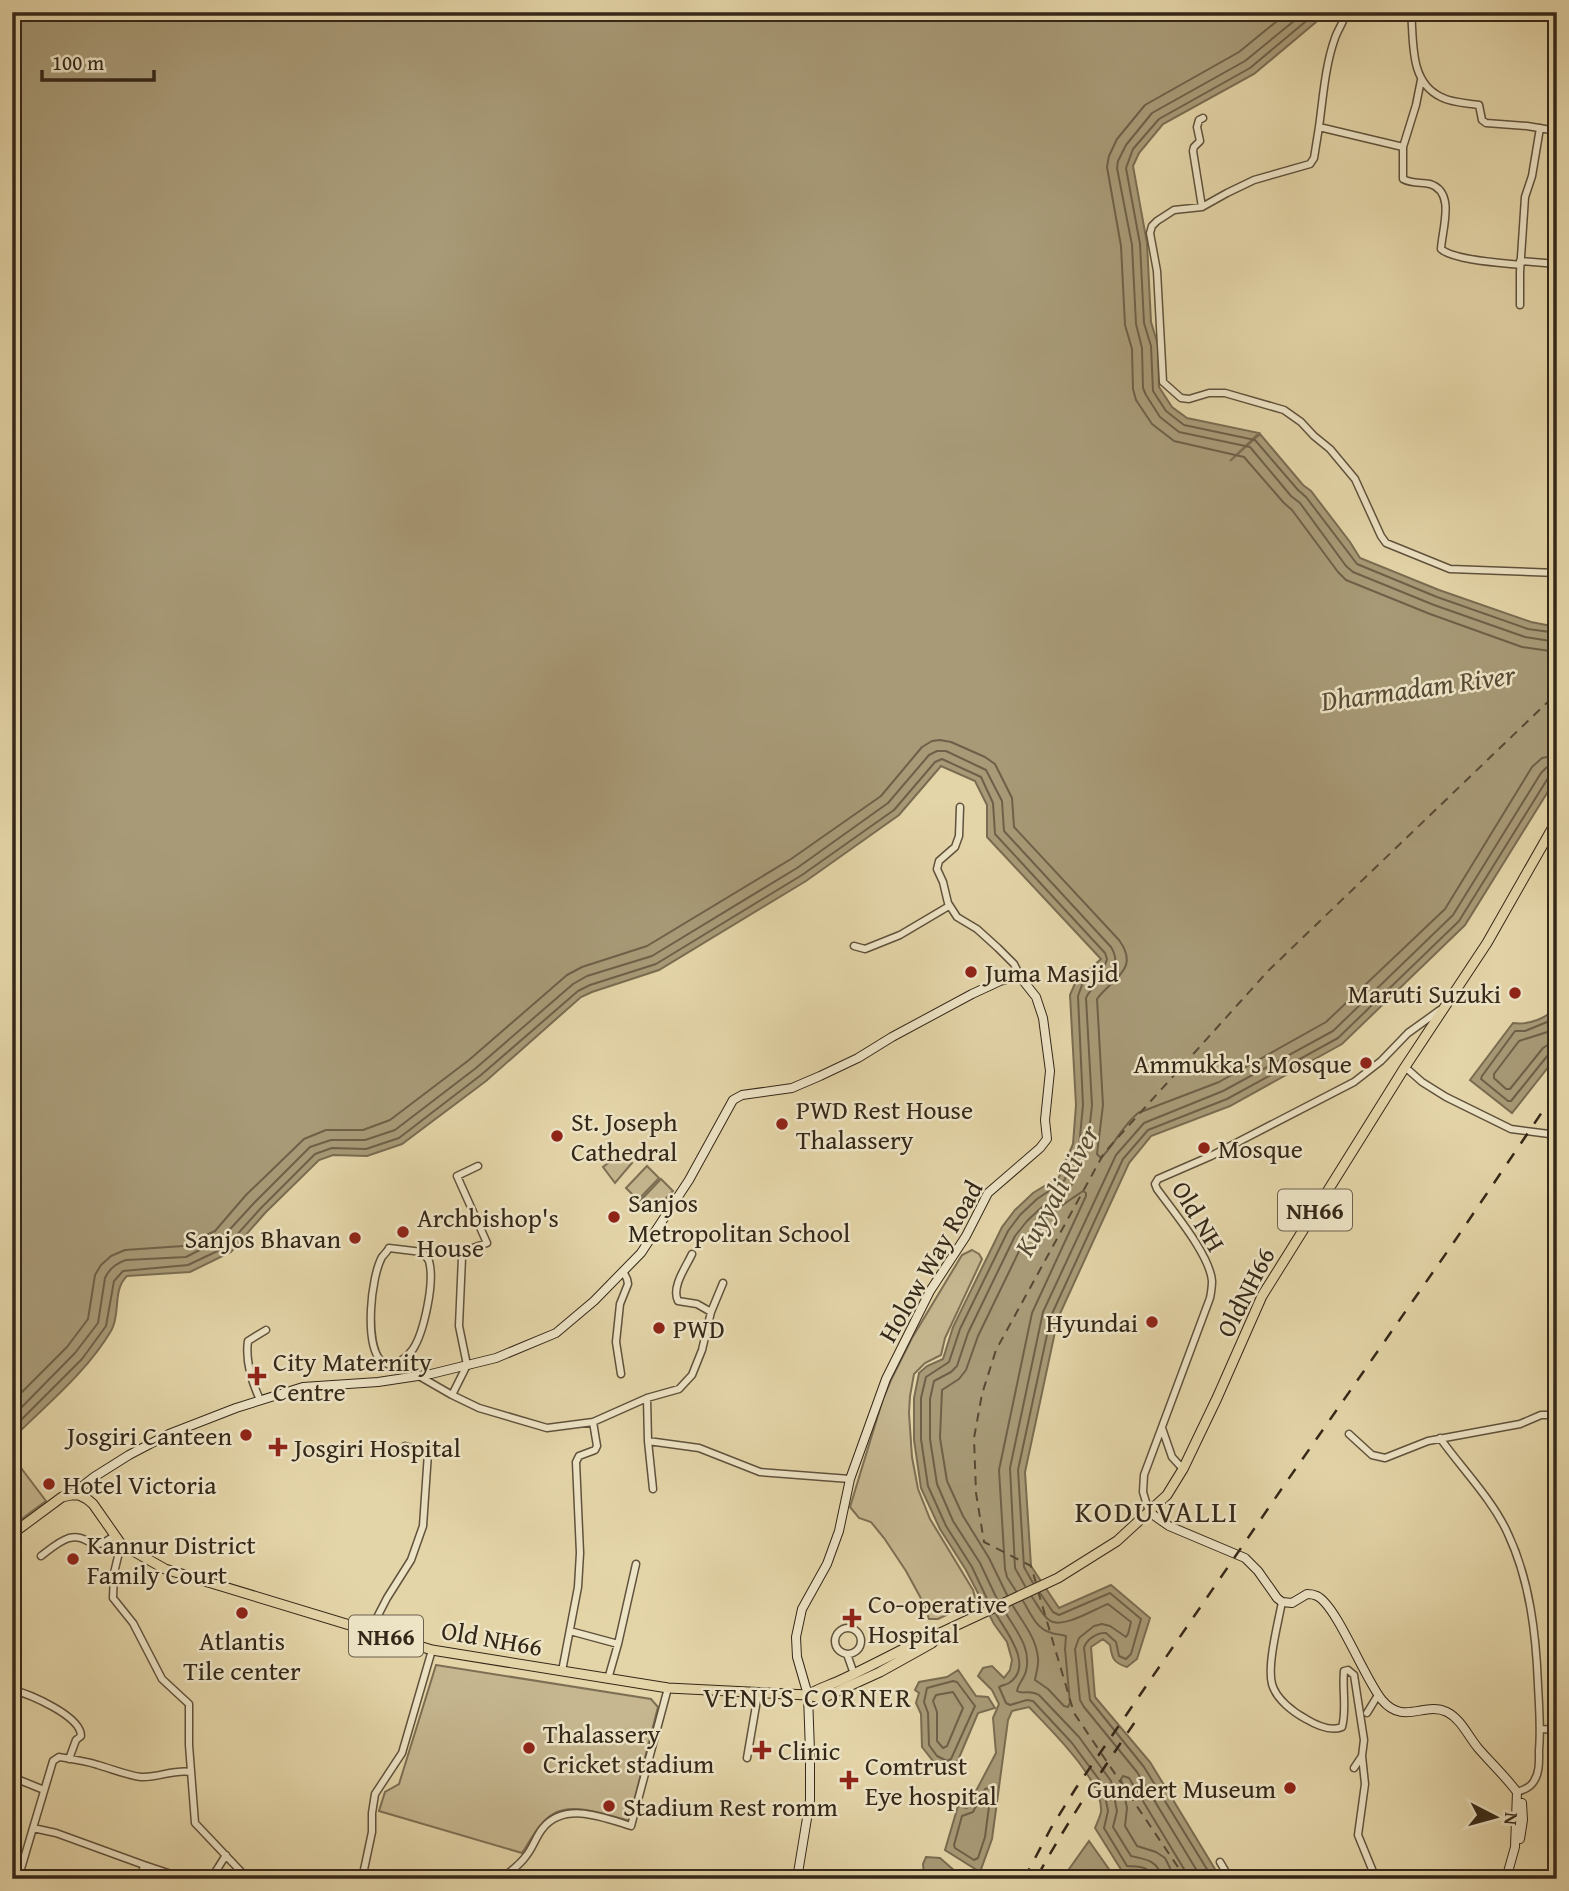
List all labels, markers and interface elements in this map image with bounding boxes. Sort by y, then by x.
scale bar [42,38,154,82]
text: 100 m [52,47,104,78]
water label: Dharmadam River [1317,653,1519,721]
place label: Juma Masjid [982,953,1119,992]
marker: Juma Masjid [963,964,979,980]
place label: Maruti Suzuki [1348,974,1501,1013]
marker: Maruti Suzuki [1507,985,1523,1001]
place label: Ammukka's Mosque [1133,1044,1352,1083]
marker: Ammukka's Mosque [1358,1055,1374,1071]
place label: PWD Rest House Thalassery [796,1090,973,1159]
place label: St. Joseph Cathedral [571,1102,678,1171]
marker: PWD Rest House Thalassery [774,1116,790,1132]
water label: Kuyyali River [1003,1116,1110,1264]
marker: St. Joseph Cathedral [549,1128,565,1144]
place label: Mosque [1218,1129,1303,1168]
marker: Mosque [1196,1140,1212,1156]
street label: Holow Way Road [868,1173,992,1349]
street label: Old NH [1162,1173,1236,1259]
place label: Sanjos Metropolitan School [628,1183,850,1252]
road number: NH66 [1278,1190,1352,1230]
place label: Archbishop's House [417,1198,559,1267]
marker: Sanjos Metropolitan School [606,1209,622,1225]
place label: Sanjos Bhavan [185,1219,341,1258]
marker: Archbishop's House [395,1224,411,1240]
marker: Sanjos Bhavan [347,1230,363,1246]
street label: OldNH66 [1206,1240,1284,1344]
place label: Hyundai [1046,1303,1138,1342]
place label: PWD [673,1309,725,1348]
marker: Hyundai [1144,1314,1160,1330]
marker: PWD [651,1320,667,1336]
place label: City Maternity Centre [273,1342,432,1411]
marker: City Maternity Centre [247,1366,267,1386]
place label: Josgiri Canteen [64,1416,232,1455]
marker: Josgiri Canteen [238,1427,254,1443]
place label: Josgiri Hospital [291,1428,461,1467]
marker: Josgiri Hospital [268,1437,288,1457]
place label: Hotel Victoria [63,1465,217,1504]
marker: Hotel Victoria [41,1476,57,1492]
district label: KODUVALLI [1075,1489,1239,1533]
place label: Kannur District Family Court [87,1525,256,1594]
marker: Kannur District Family Court [65,1551,81,1567]
place label: Co-operative Hospital [868,1584,1008,1653]
marker: Atlantis Tile center [234,1605,250,1621]
marker: Co-operative Hospital [842,1608,862,1628]
street label: Old NH66 [438,1610,546,1666]
road number: NH66 [349,1616,423,1656]
place label: Atlantis Tile center [183,1621,301,1690]
district label: VENUS CORNER [703,1676,913,1717]
place label: Thalassery Cricket stadium [543,1714,714,1783]
place label: Clinic [778,1731,840,1770]
marker: Thalassery Cricket stadium [521,1740,537,1756]
marker: Clinic [752,1740,772,1760]
place label: Comtrust Eye hospital [865,1746,997,1815]
place label: Gundert Museum [1087,1769,1276,1808]
marker: Comtrust Eye hospital [839,1770,859,1790]
marker: Gundert Museum [1282,1780,1298,1796]
north arrow [1460,1783,1530,1853]
place label: Stadium Rest romm [623,1787,838,1826]
marker: Stadium Rest romm [601,1798,617,1814]
text: N [1497,1811,1526,1827]

